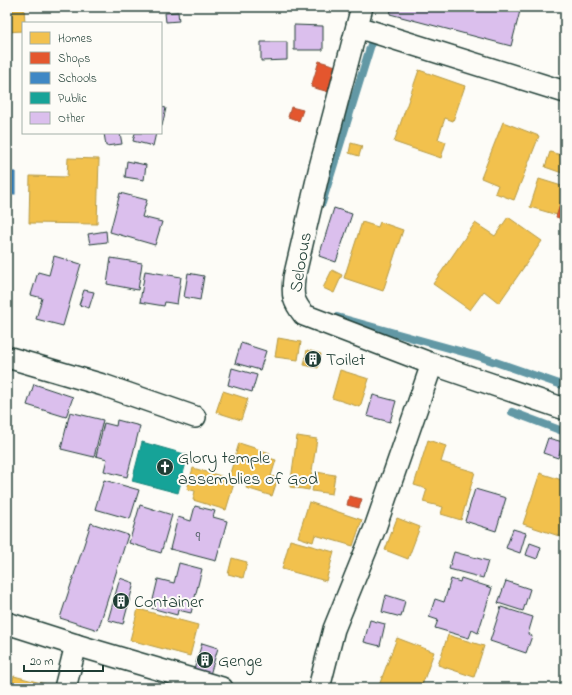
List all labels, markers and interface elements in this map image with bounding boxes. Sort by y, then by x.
legend [22,22,162,134]
text: Homes [58,30,92,48]
text: Shops [58,50,90,68]
text: Schools [58,70,97,88]
text: Public [58,90,87,108]
text: Other [58,110,85,128]
street label: Seloous [284,230,320,295]
place label: Toilet [326,348,365,374]
building icon: Toilet [303,349,323,369]
place label: Glory temple assemblies of God [178,446,318,493]
church icon: Glory temple assemblies of God [155,457,175,477]
house number: 9 [196,525,201,549]
place label: Container [134,590,204,616]
building icon: Container [111,591,131,611]
scale bar [24,647,103,673]
place label: Genge [218,649,263,676]
building icon: Genge [195,650,215,670]
text: 20 m [30,653,53,671]

